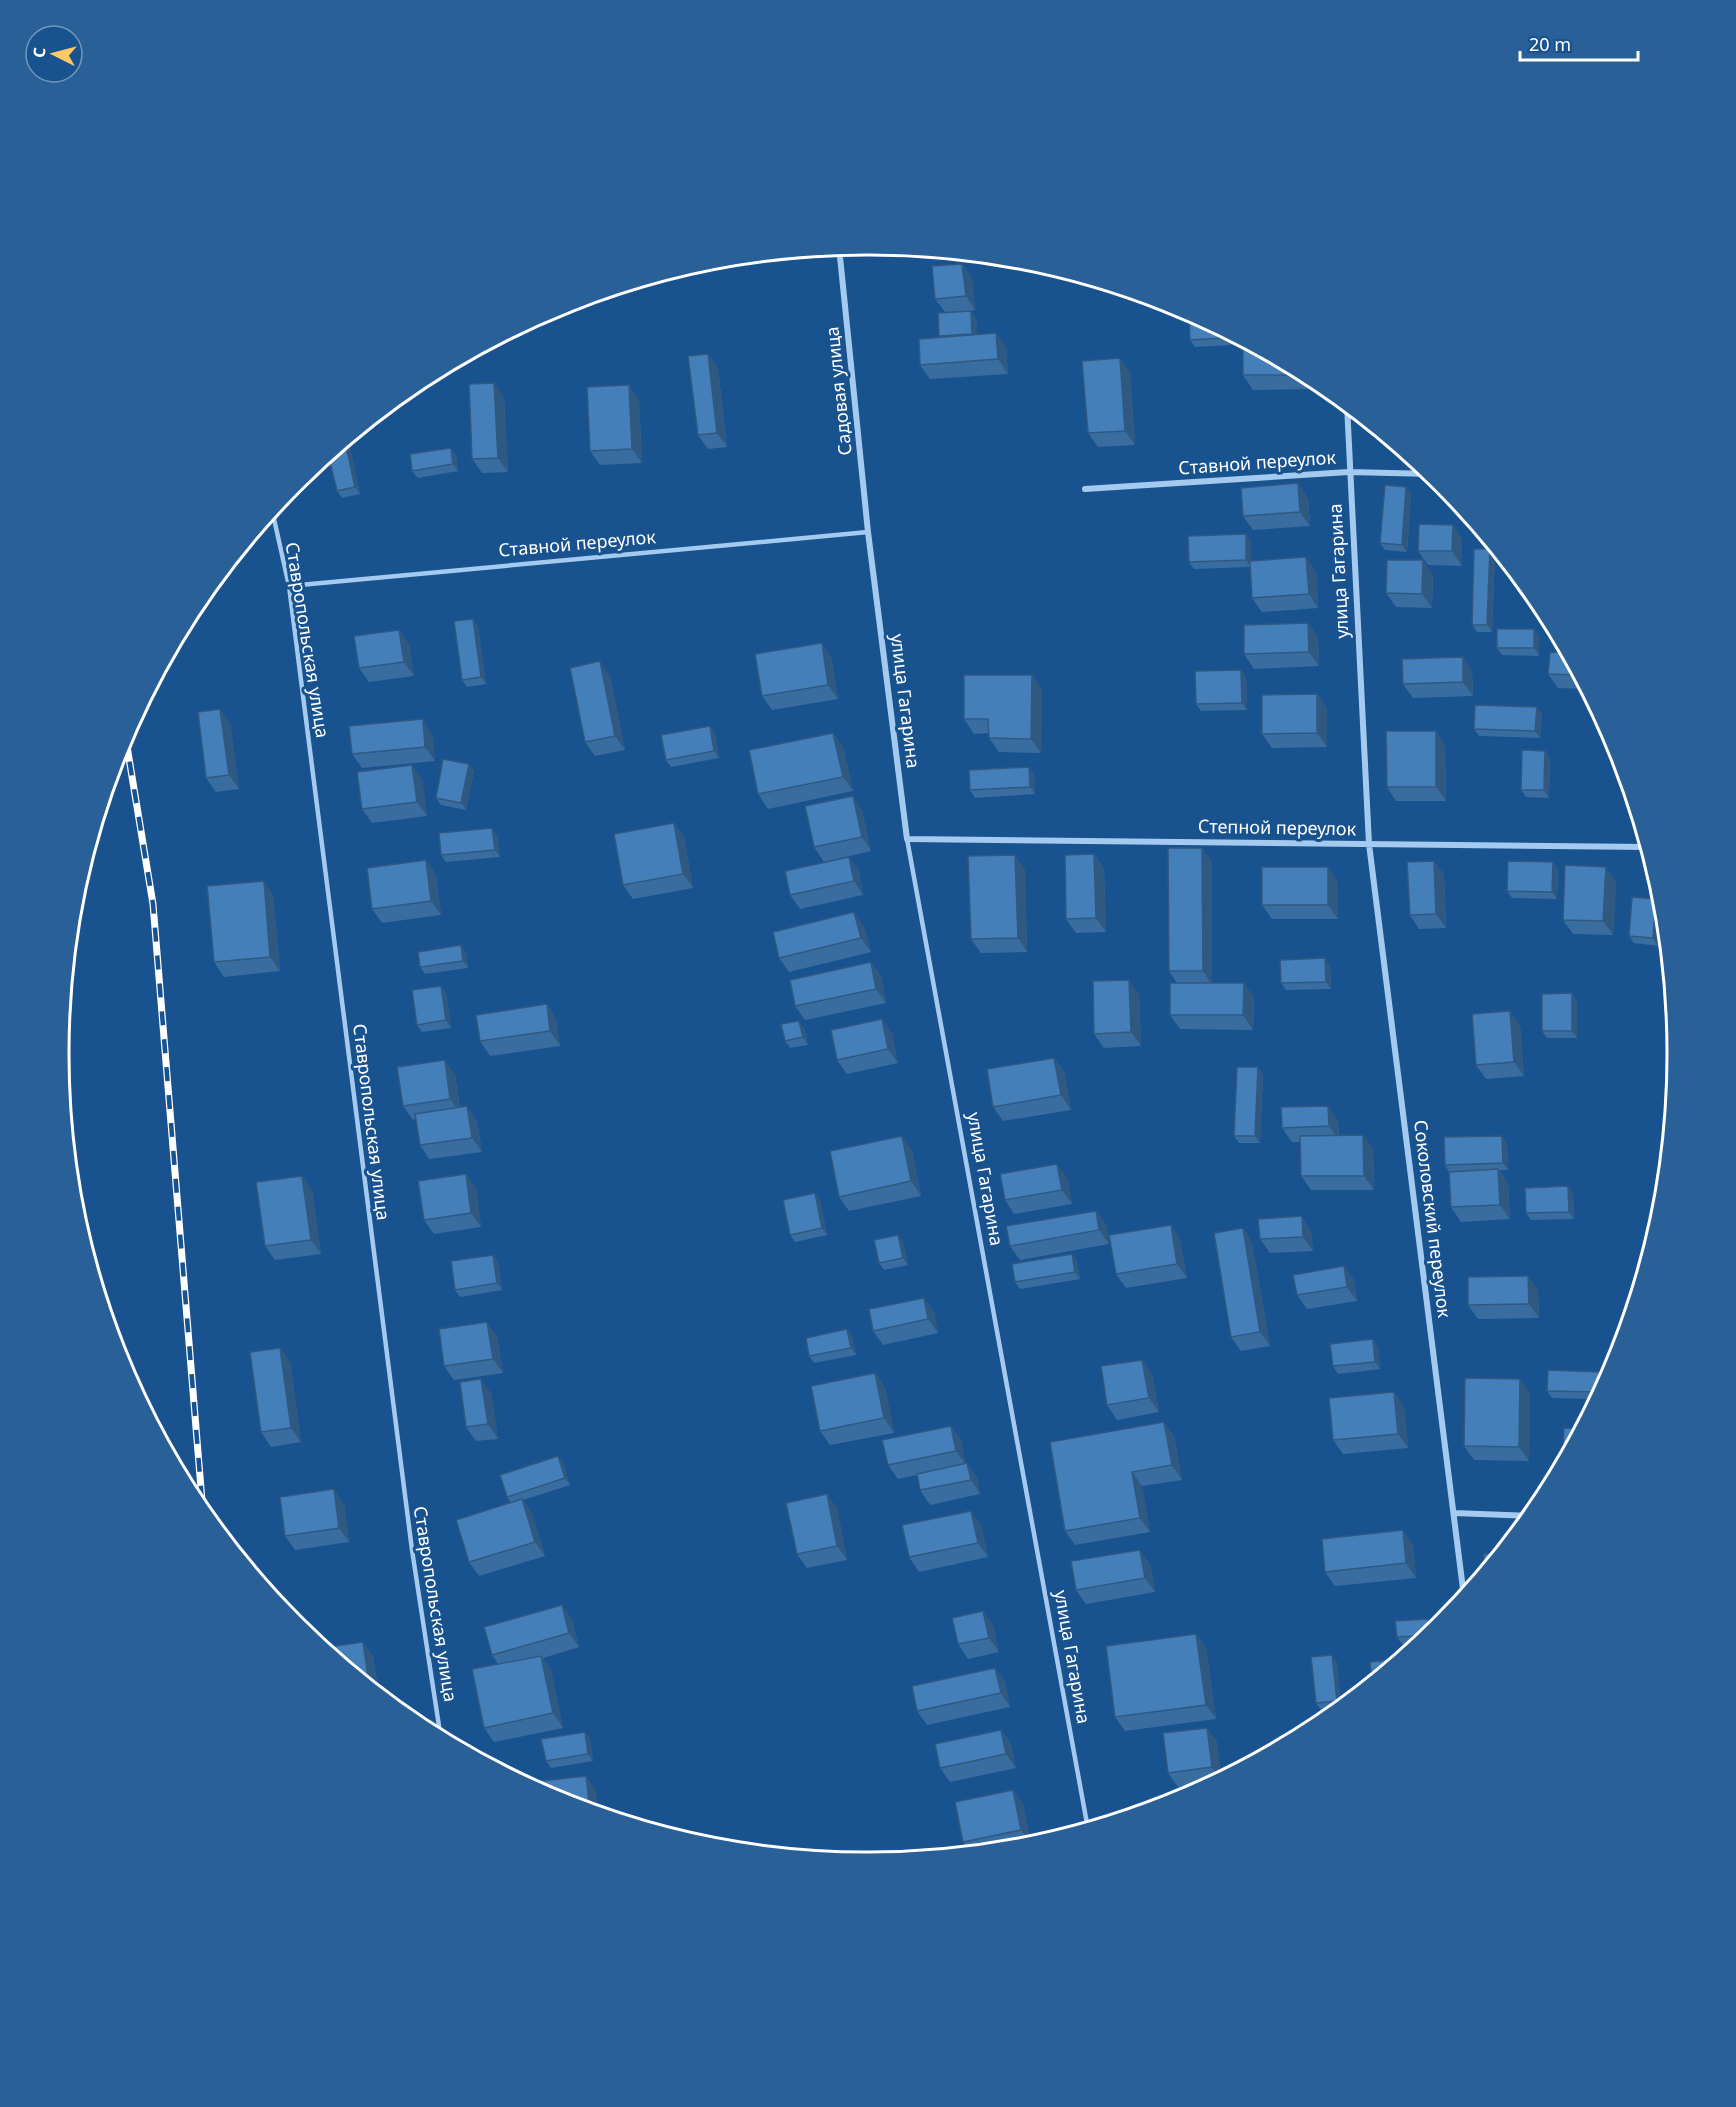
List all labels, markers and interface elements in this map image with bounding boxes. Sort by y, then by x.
north arrow [24,24,84,84]
scale bar [1520,24,1638,62]
text: 20 m [1529,32,1571,56]
text: С [28,46,51,59]
street label: Садовая улица [819,326,857,457]
street label: Ставной переулок [1177,444,1337,479]
street label: улица Гагарина [1322,503,1354,639]
street label: Ставной переулок [497,524,657,562]
street label: Ставропольская улица [281,540,335,739]
street label: улица Гагарина [886,632,926,769]
street label: Степной переулок [1198,814,1357,840]
street label: Ставропольская улица [348,1022,396,1222]
street label: улица Гагарина [962,1110,1010,1248]
street label: Соколовский переулок [1409,1119,1457,1320]
street label: Ставропольская улица [409,1504,463,1703]
street label: улица Гагарина [1049,1588,1097,1726]

